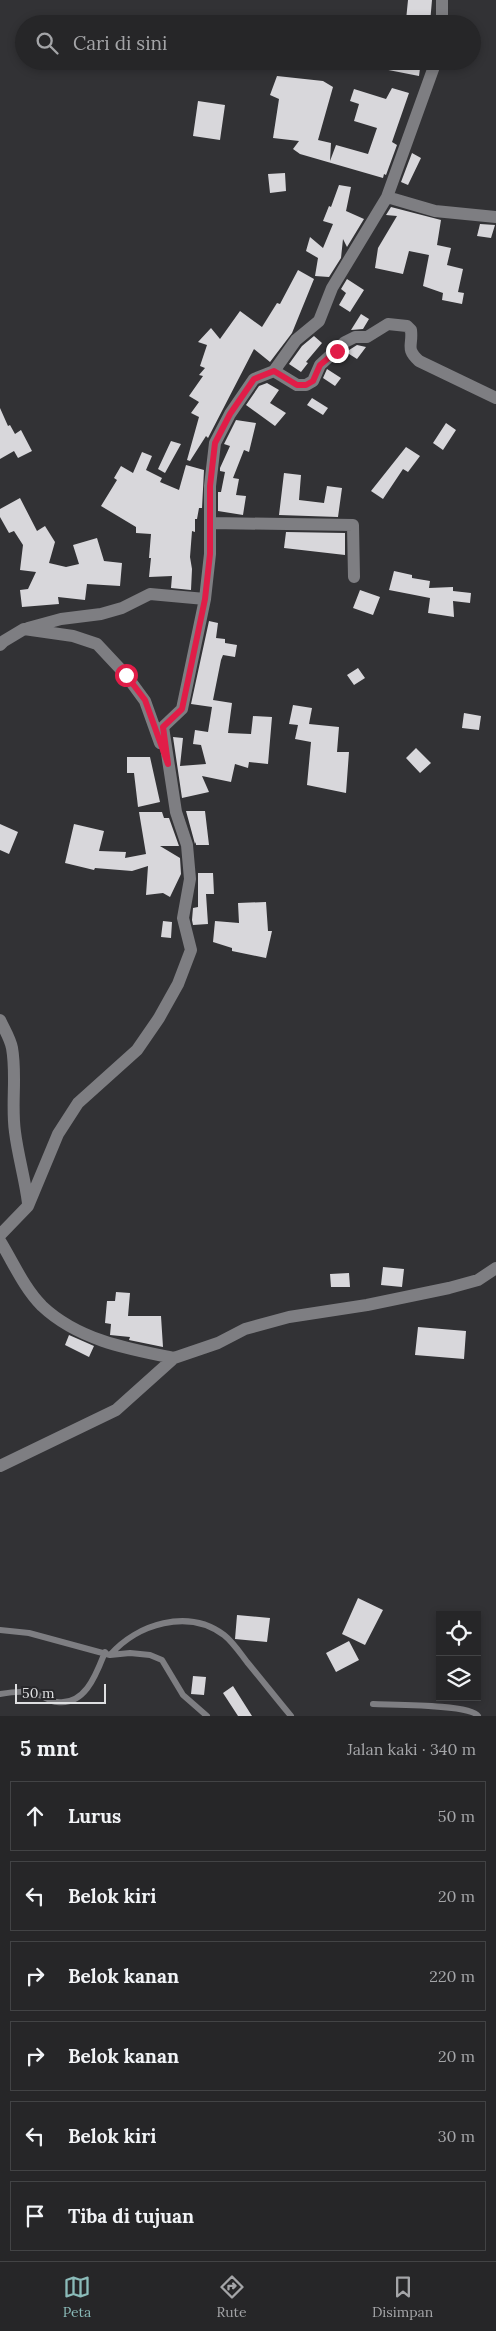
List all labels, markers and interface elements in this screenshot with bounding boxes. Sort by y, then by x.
search box [15,15,481,70]
icon: search [33,29,61,57]
text: Cari di sini [73,31,167,55]
route end [326,340,349,363]
route start [115,664,138,687]
map controls [436,1611,481,1701]
button: locate [436,1611,481,1656]
button: layers [436,1656,481,1701]
scale bar [15,1681,106,1704]
text: 50 m [22,1684,55,1702]
text: 5 mnt [20,1735,78,1762]
text: Jalan kaki · 340 m [347,1739,476,1759]
icon: ahead [21,1802,49,1830]
text: Lurus [68,1804,121,1828]
text: 50 m [438,1806,475,1826]
icon: left [21,1882,49,1910]
text: Belok kiri [68,1884,157,1908]
text: 20 m [438,1886,475,1906]
icon: right [21,1962,49,1990]
text: Belok kanan [68,1964,179,1988]
text: 220 m [429,1966,475,1986]
icon: right [21,2042,49,2070]
text: Belok kanan [68,2044,179,2068]
text: 20 m [438,2046,475,2066]
icon: left [21,2122,49,2150]
text: Belok kiri [68,2124,157,2148]
text: 30 m [438,2126,475,2146]
icon: arrive [21,2202,49,2230]
text: Tiba di tujuan [68,2204,194,2228]
tab: Peta [63,2273,91,2321]
tab: Rute [216,2273,247,2321]
tab: Disimpan [372,2273,433,2321]

